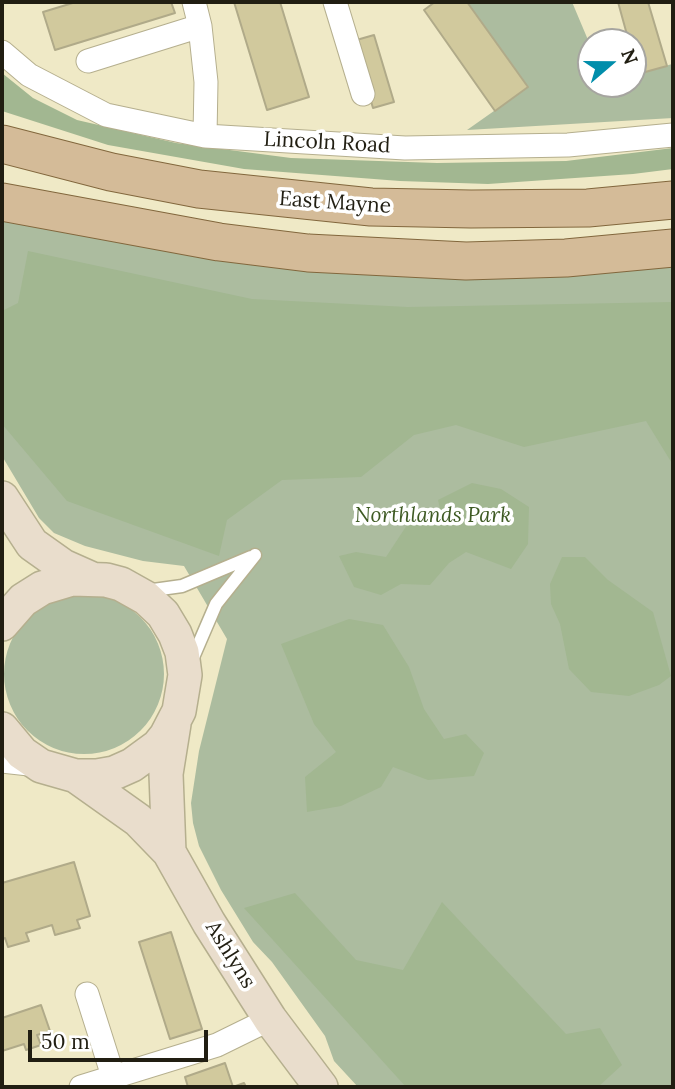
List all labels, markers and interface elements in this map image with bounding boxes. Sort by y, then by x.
north arrow [577,28,647,98]
text: N [616,45,644,68]
street label: Lincoln Road [263,127,391,159]
street label: East Mayne [278,187,392,219]
park label: Northlands Park [355,503,511,529]
street label: Ashlyns [200,917,260,993]
scale bar [32,1016,212,1060]
text: 50 m [41,1028,90,1055]

